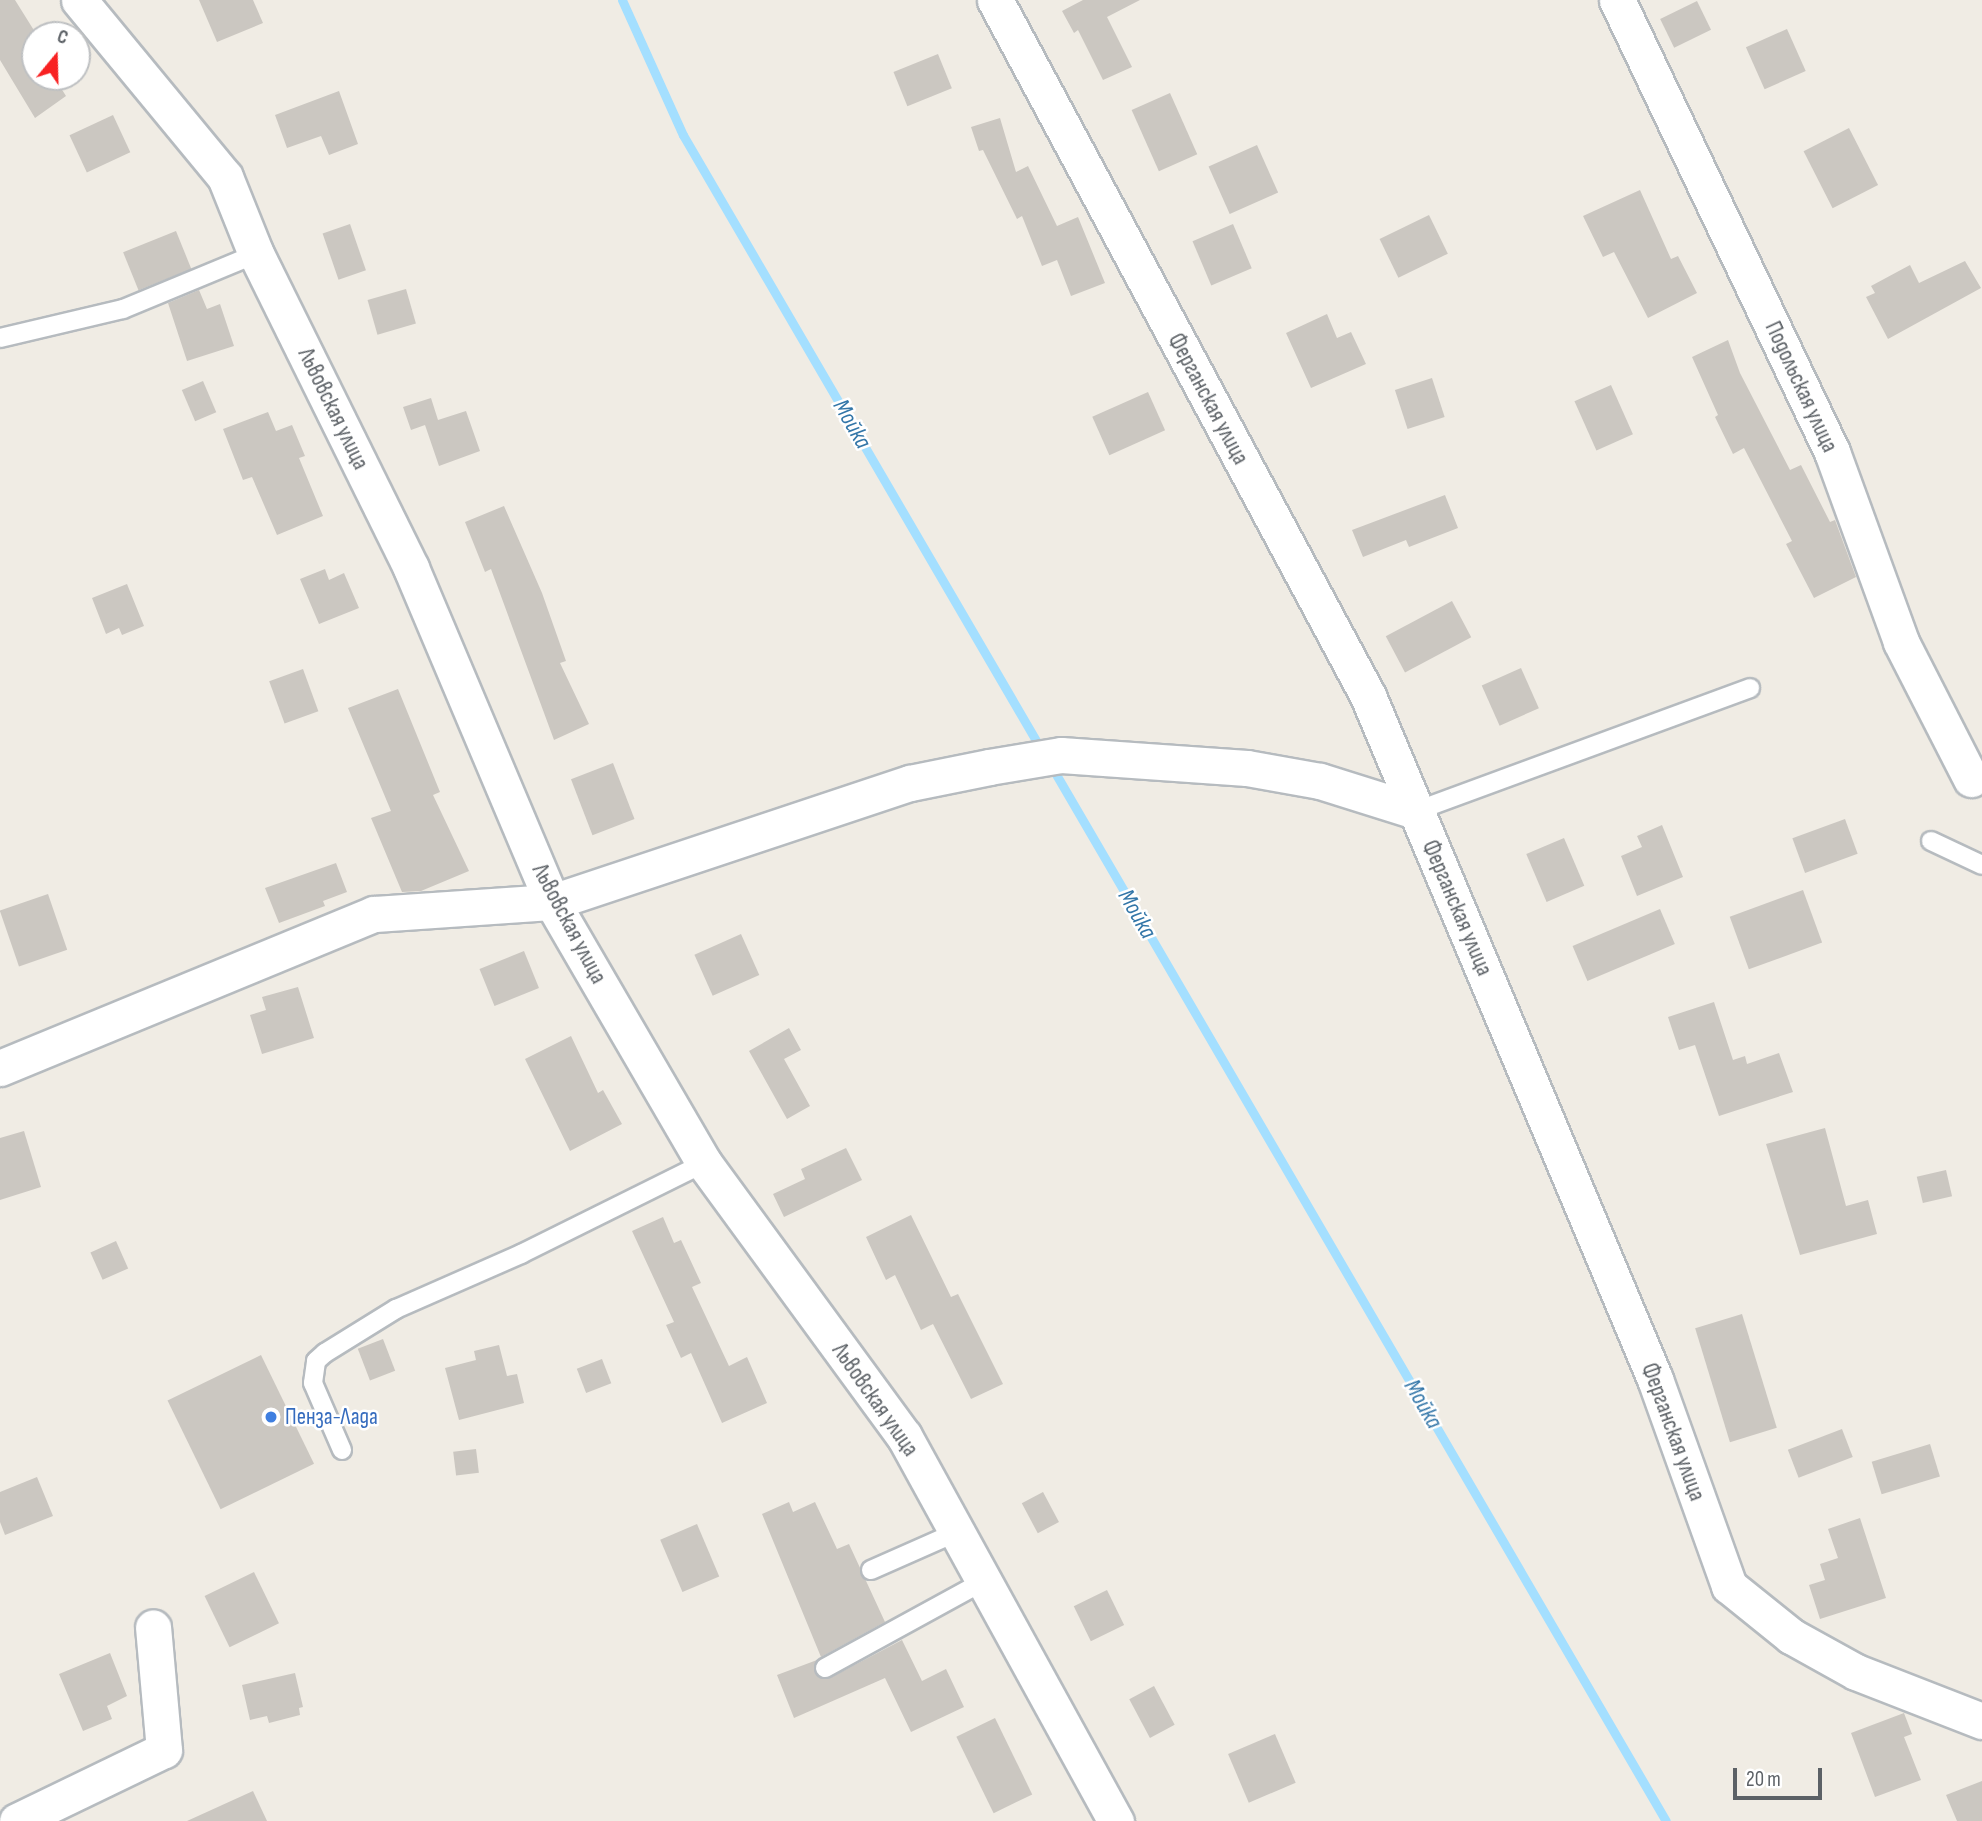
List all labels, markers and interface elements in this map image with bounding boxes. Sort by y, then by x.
north arrow [21,21,91,91]
text: С [54,25,71,50]
street label: Подольская улица [1759,317,1843,457]
street label: Ферганская улица [1162,329,1254,469]
street label: Львовская улица [292,344,374,474]
water label: Мойка [827,394,877,454]
street label: Ферганская улица [1416,836,1498,980]
street label: Львовская улица [526,859,612,989]
water label: Мойка [1112,884,1162,944]
street label: Львовская улица [826,1338,924,1462]
street label: Ферганская улица [1635,1359,1711,1505]
water label: Мойка [1398,1374,1448,1434]
place label: Пенза-Лада [285,1403,378,1431]
marker: Пенза-Лада [263,1409,279,1425]
scale bar [1737,1755,1826,1799]
text: 20 m [1746,1767,1781,1792]

